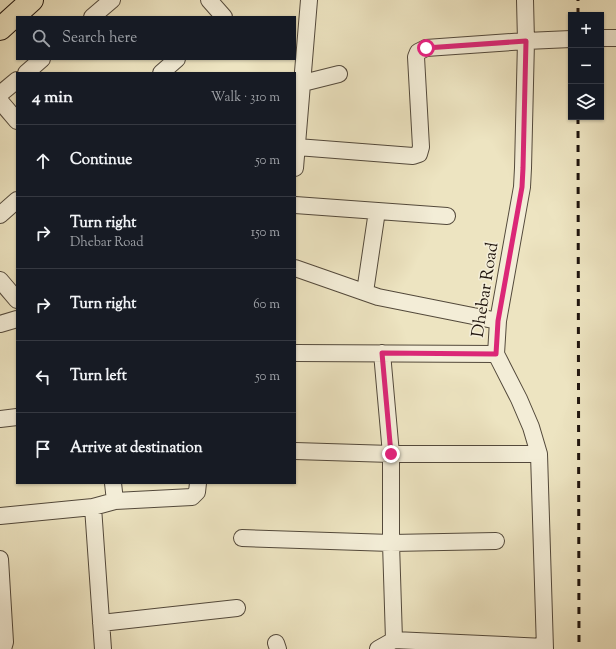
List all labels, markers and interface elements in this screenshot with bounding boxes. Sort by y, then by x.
map controls [568,12,604,120]
button: + [568,12,604,48]
search box [16,16,296,60]
icon: search [30,27,52,49]
text: Search here [62,28,137,49]
route start [417,39,435,57]
button: − [568,48,604,84]
button: layers [568,84,604,120]
text: 4 min [32,86,73,110]
text: Walk · 310 m [211,89,280,107]
icon: ahead [32,150,54,172]
text: Continue [70,150,132,171]
text: 50 m [255,152,280,170]
text: Turn right [70,213,136,234]
icon: right [32,222,54,244]
text: 150 m [251,224,280,242]
text: Dhebar Road [70,234,144,252]
street label: Dhebar Road [467,240,505,339]
icon: right [32,294,54,316]
text: Turn right [70,294,136,315]
text: 60 m [253,296,280,314]
icon: left [32,366,54,388]
text: Turn left [70,366,127,387]
text: 50 m [255,368,280,386]
icon: arrive [32,438,54,460]
text: Arrive at destination [70,438,203,459]
route end [382,445,400,463]

